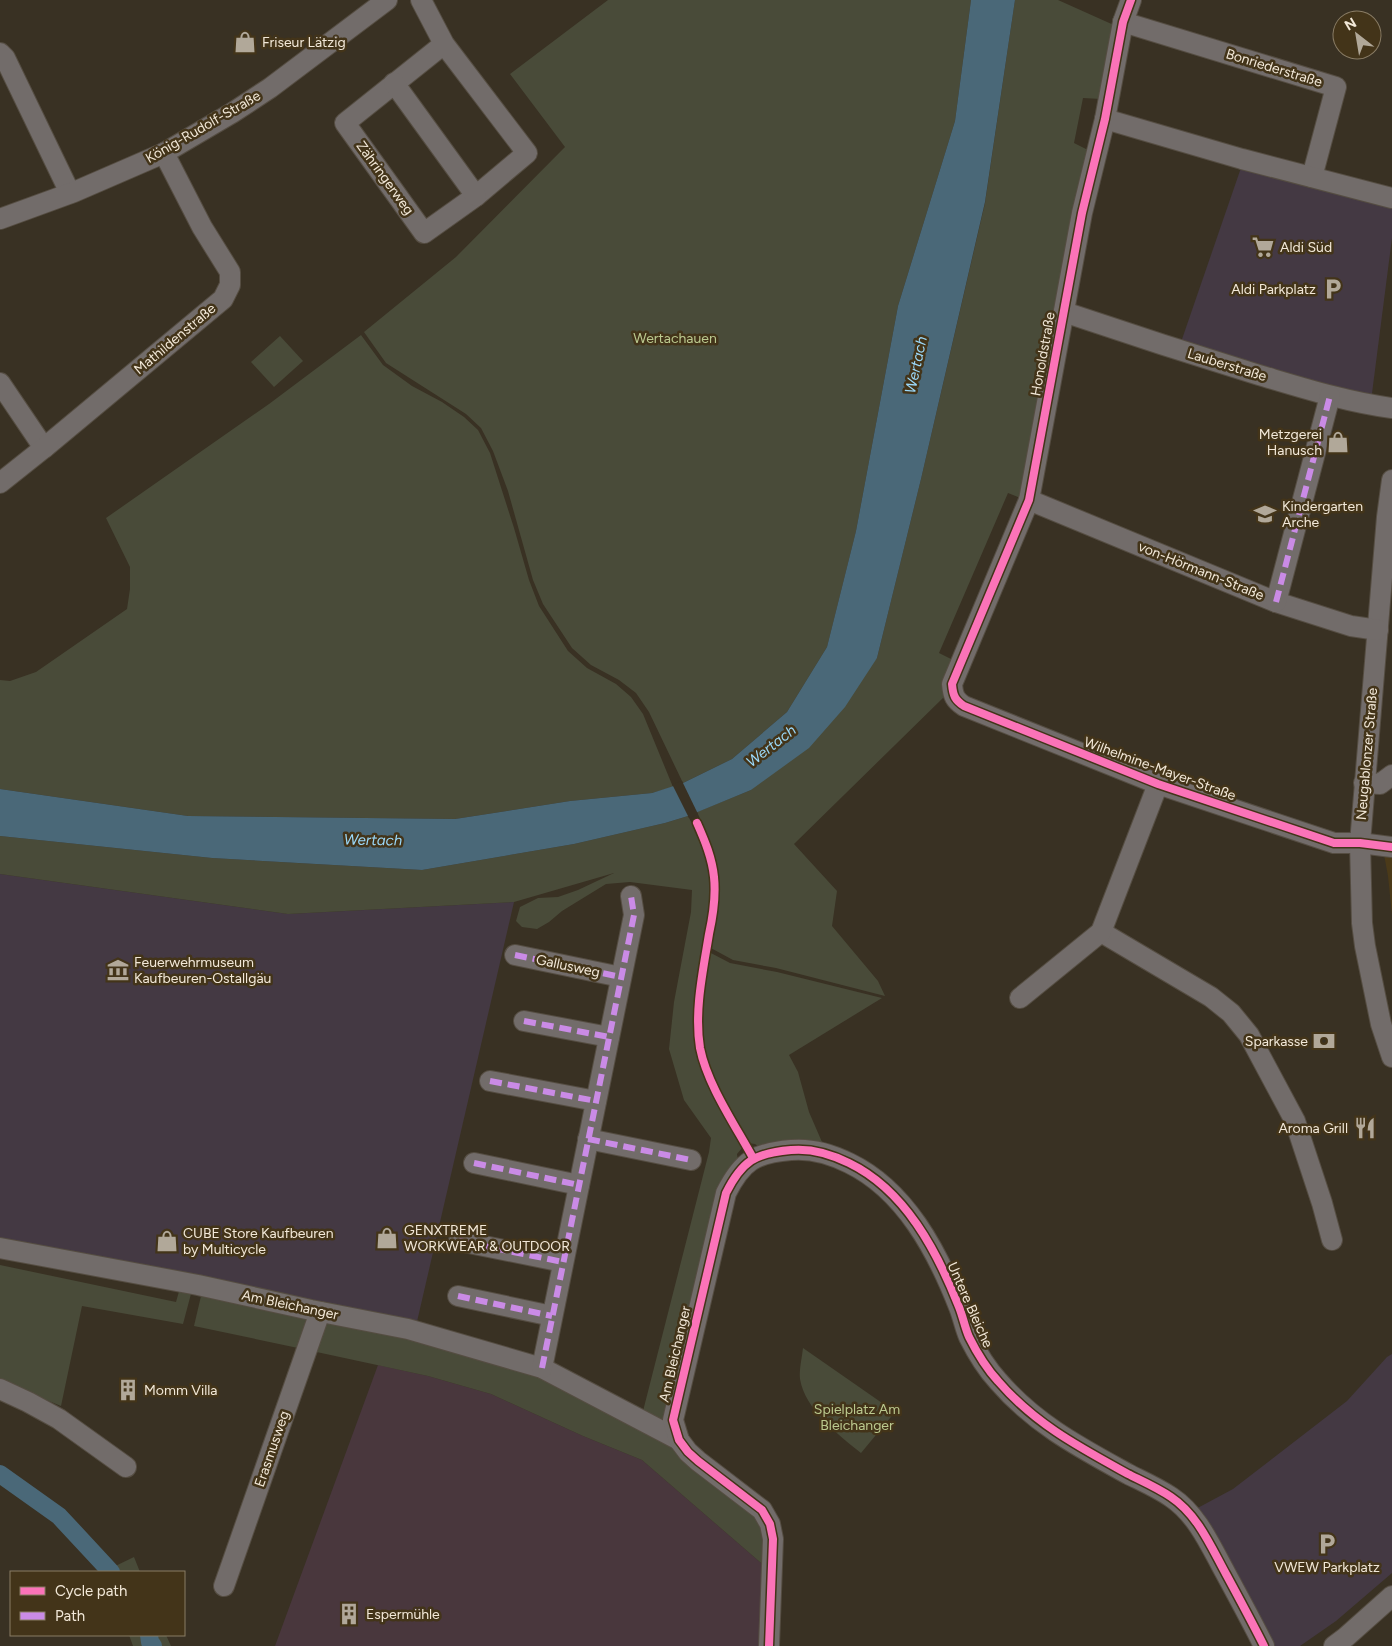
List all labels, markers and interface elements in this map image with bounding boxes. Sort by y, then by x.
north arrow [1332,10,1382,60]
text: N [1342,14,1360,34]
shop icon: Friseur Lätzig [232,29,258,55]
place label: Friseur Lätzig [262,34,346,51]
street label: Bonriederstraße [1224,45,1325,91]
street label: König-Rudolf-Straße [142,87,264,167]
street label: Zähringerweg [353,138,417,218]
supermarket icon: Aldi Süd [1250,234,1276,260]
place label: Aldi Süd [1280,239,1332,256]
parking icon: Aldi Parkplatz [1320,276,1346,302]
place label: Aldi Parkplatz [1231,281,1316,298]
street label: Mathildenstraße [131,300,220,378]
street label: Honoldstraße [1027,310,1059,397]
park label: Wertachauen [633,330,717,347]
water label: Wertach [901,335,931,395]
street label: Lauberstraße [1185,345,1269,385]
place label: Metzgerei Hanusch [1259,426,1322,459]
shop icon: Metzgerei Hanusch [1325,429,1351,455]
place label: Kindergarten Arche [1282,498,1363,531]
school or university icon: Kindergarten Arche [1252,501,1278,527]
street label: von-Hörmann-Straße [1136,538,1267,604]
street label: Neugablonzer Straße [1353,687,1381,821]
water label: Wertach [743,721,799,771]
street label: Wilhelmine-Mayer-Straße [1082,734,1239,805]
water label: Wertach [344,830,402,850]
street label: Gallusweg [534,951,602,981]
place label: Feuerwehrmuseum Kaufbeuren-Ostallgäu [134,954,271,987]
museum icon: Feuerwehrmuseum Kaufbeuren-Ostallgäu [105,957,131,983]
bank icon: Sparkasse [1311,1028,1337,1054]
place label: Sparkasse [1245,1033,1308,1050]
restaurant icon: Aroma Grill [1352,1115,1378,1141]
place label: Aroma Grill [1278,1120,1348,1137]
place label: GENXTREME WORKWEAR & OUTDOOR [404,1222,570,1255]
place label: CUBE Store Kaufbeuren by Multicycle [183,1225,334,1258]
shop icon: GENXTREME WORKWEAR & OUTDOOR [374,1225,400,1251]
shop icon: CUBE Store Kaufbeuren by Multicycle [154,1228,180,1254]
street label: Untere Bleiche [944,1260,997,1351]
street label: Am Bleichanger [240,1286,340,1324]
street label: Am Bleichanger [656,1304,694,1404]
building icon: Momm Villa [115,1377,141,1403]
place label: Momm Villa [144,1382,218,1399]
park label: Spielplatz Am Bleichanger [814,1401,900,1434]
street label: Erasmusweg [251,1409,293,1489]
parking icon: VWEW Parkplatz [1314,1531,1340,1557]
place label: VWEW Parkplatz [1274,1559,1380,1576]
legend [10,1571,185,1636]
text: Cycle path [55,1582,127,1600]
building icon: Espermühle [336,1601,362,1627]
place label: Espermühle [366,1606,440,1623]
text: Path [55,1607,85,1625]

